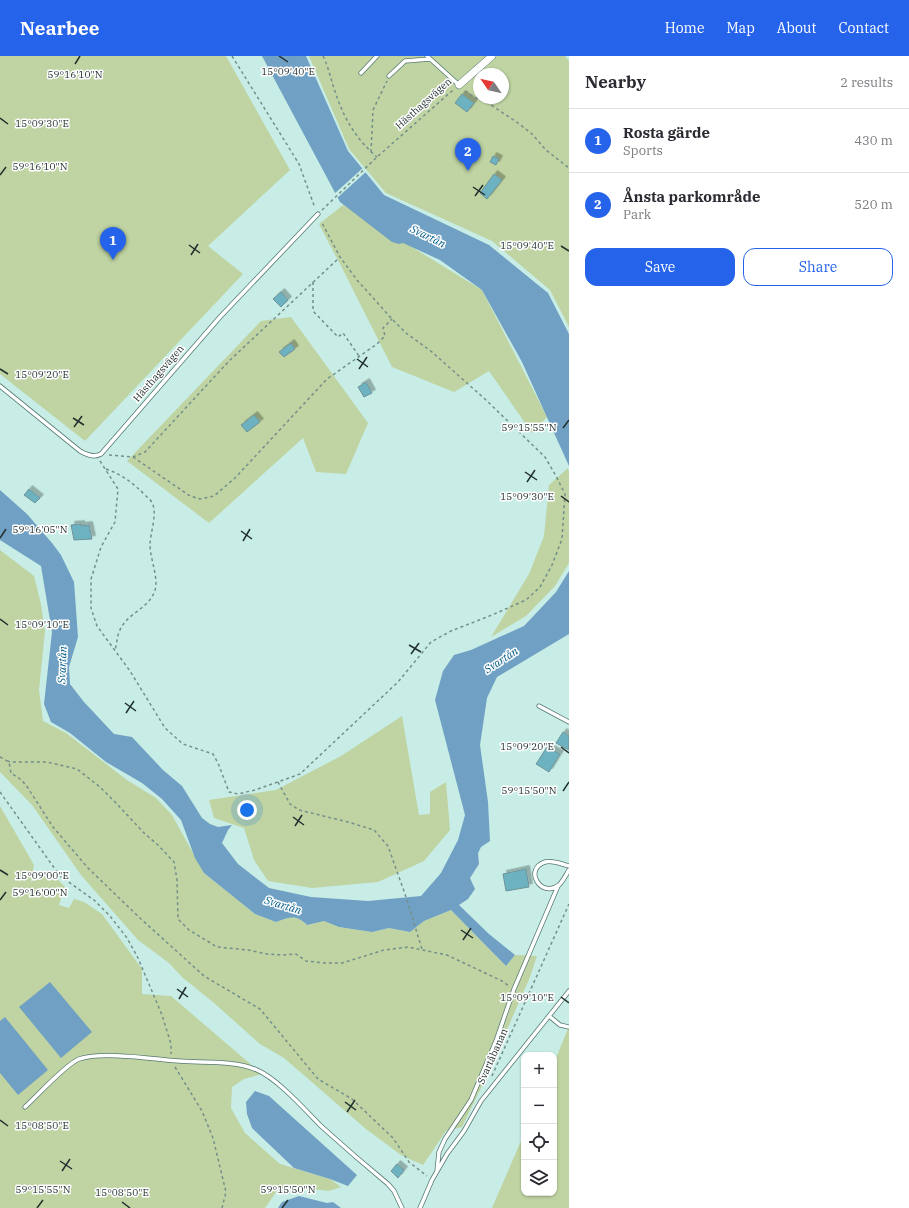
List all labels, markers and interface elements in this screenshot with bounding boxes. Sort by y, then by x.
text: Nearbee [20,16,99,40]
text: Home [665,19,704,37]
text: Map [726,19,755,37]
text: About [777,19,816,37]
text: Contact [838,19,889,37]
text: 15°09'40"E [261,65,315,78]
text: 59°16'10"N [48,68,103,81]
north arrow [473,68,509,104]
text: Nearby [585,71,646,93]
street label: Hästhagsvägen [392,74,455,132]
text: 2 results [840,74,893,91]
text: 15°09'30"E [15,117,69,130]
text: Rosta gärde [623,123,710,142]
text: 1 [594,132,602,149]
text: 430 m [854,132,893,149]
pin: 2 [455,138,481,171]
text: Sports [623,142,663,159]
text: 59°16'10"N [13,160,68,173]
text: Ånsta parkområde [623,187,760,206]
text: 2 [594,196,602,213]
text: 520 m [854,196,893,213]
text: Park [623,206,651,223]
water label: Svartån [407,221,449,251]
pin: 1 [100,227,126,260]
text: 15°09'40"E [500,239,554,252]
button: Save [585,248,735,286]
button: Share [743,248,893,286]
street label: Hästhagsvägen [130,342,187,405]
text: 15°09'20"E [15,368,69,381]
text: 59°15'55"N [502,421,557,434]
text: 15°09'30"E [500,490,554,503]
text: 59°16'05"N [13,523,68,536]
text: 15°09'10"E [15,618,69,631]
water label: Svartån [481,643,521,677]
water label: Svartån [54,645,70,685]
text: 15°09'20"E [500,740,554,753]
text: 59°15'50"N [502,784,557,797]
your location [237,800,257,820]
text: 15°09'00"E [15,869,69,882]
text: 59°16'00"N [13,886,68,899]
water label: Svartån [262,892,304,917]
text: 15°09'10"E [500,991,554,1004]
street label: Svartåbanan [474,1026,511,1086]
map controls [521,1052,557,1196]
button: + [521,1052,557,1088]
button: − [521,1088,557,1124]
text: 15°08'50"E [15,1119,69,1132]
button: locate [521,1124,557,1160]
button: layers [521,1160,557,1196]
text: 59°15'55"N [16,1183,71,1196]
text: 59°15'50"N [261,1183,316,1196]
text: 15°08'50"E [95,1186,149,1199]

